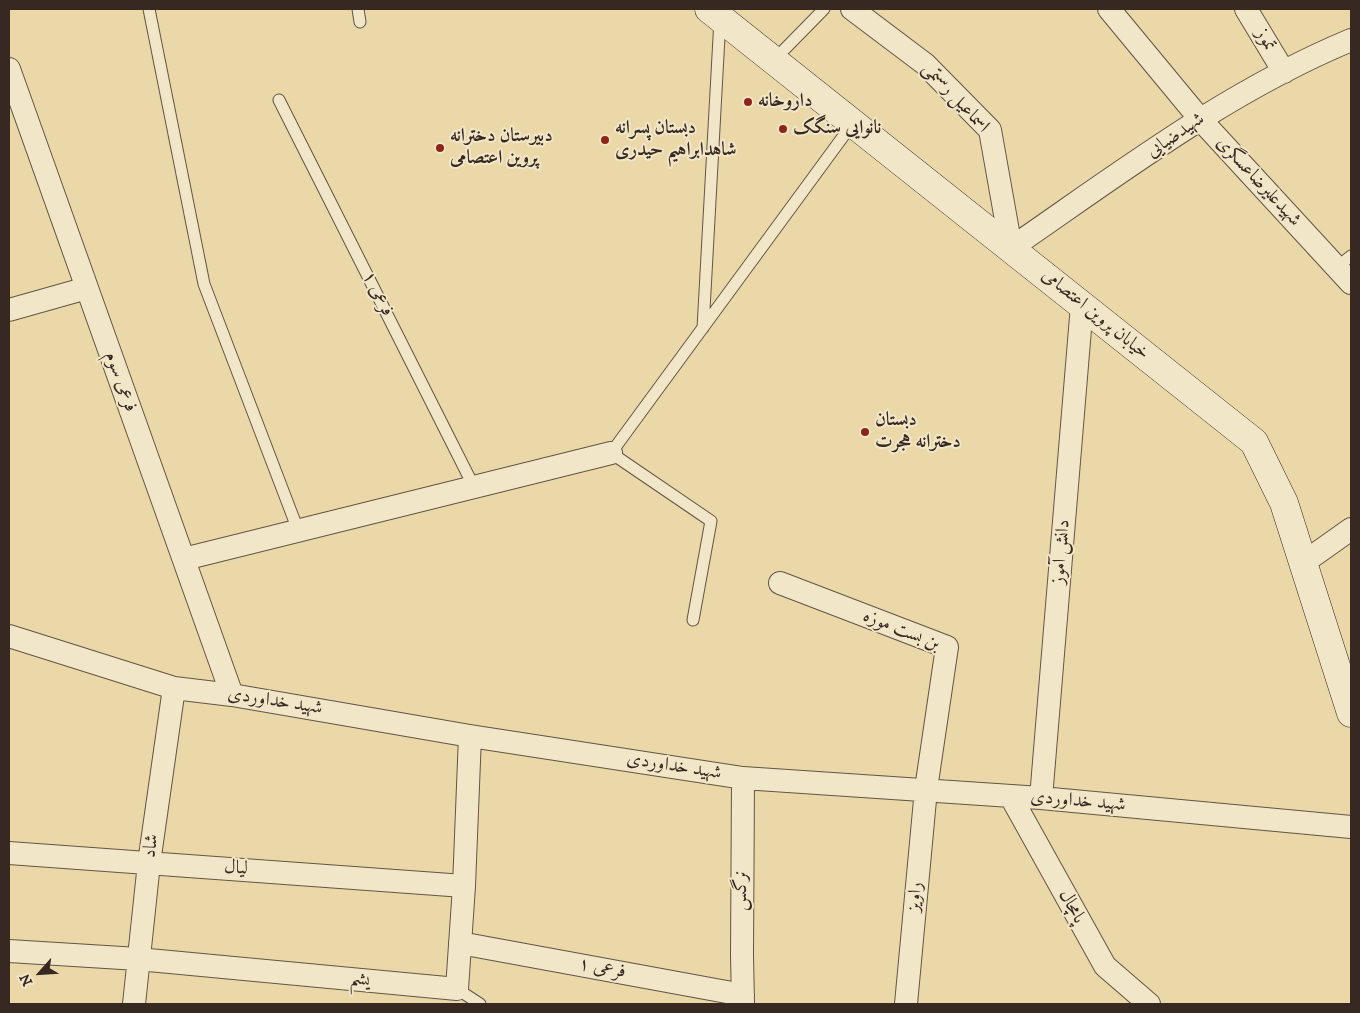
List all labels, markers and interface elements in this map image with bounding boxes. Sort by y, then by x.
street label: تموز [1249,25,1281,55]
street label: اسماعیل رستمی [916,58,994,138]
place label: داروخانه [758,91,813,113]
marker: داروخانه [742,96,754,108]
street label: شهیدضیایی [1143,108,1209,164]
place label: دبستان پسرانه شاهدابراهیم حیدری [615,118,737,162]
place label: نانوایی سنگک [793,118,881,140]
marker: نانوایی سنگک [777,123,789,135]
place label: دبیرستان دخترانه پروین اعتصامی [450,126,553,170]
street label: شهیدعلیرضاعسگری [1210,132,1306,232]
marker: دبستان پسرانه شاهدابراهیم حیدری [599,134,611,146]
marker: دبیرستان دخترانه پروین اعتصامی [434,142,446,154]
street label: خیابان پروین اعتصامی [1036,265,1154,365]
street label: فرعی ۱ [356,268,398,320]
street label: فرعی سوم [99,349,141,415]
place label: دبستان دخترانه هجرت [875,410,961,454]
marker: دبستان دخترانه هجرت [859,426,871,438]
street label: دانش آموز [1048,519,1076,585]
street label: بن بست موزه [859,605,943,657]
street label: شهید خداوردی [226,683,324,721]
street label: شهید خداوردی [625,748,723,786]
street label: شهید خداوردی [1029,786,1127,818]
street label: شاد [139,833,165,859]
street label: لیال [223,857,249,881]
street label: نرگس [731,871,753,911]
street label: راویز [903,881,929,913]
street label: پامچال [1052,886,1090,928]
north arrow [15,948,65,998]
street label: فرعی ۱ [577,954,627,984]
street label: یشم [349,968,371,992]
text: N [16,970,37,989]

